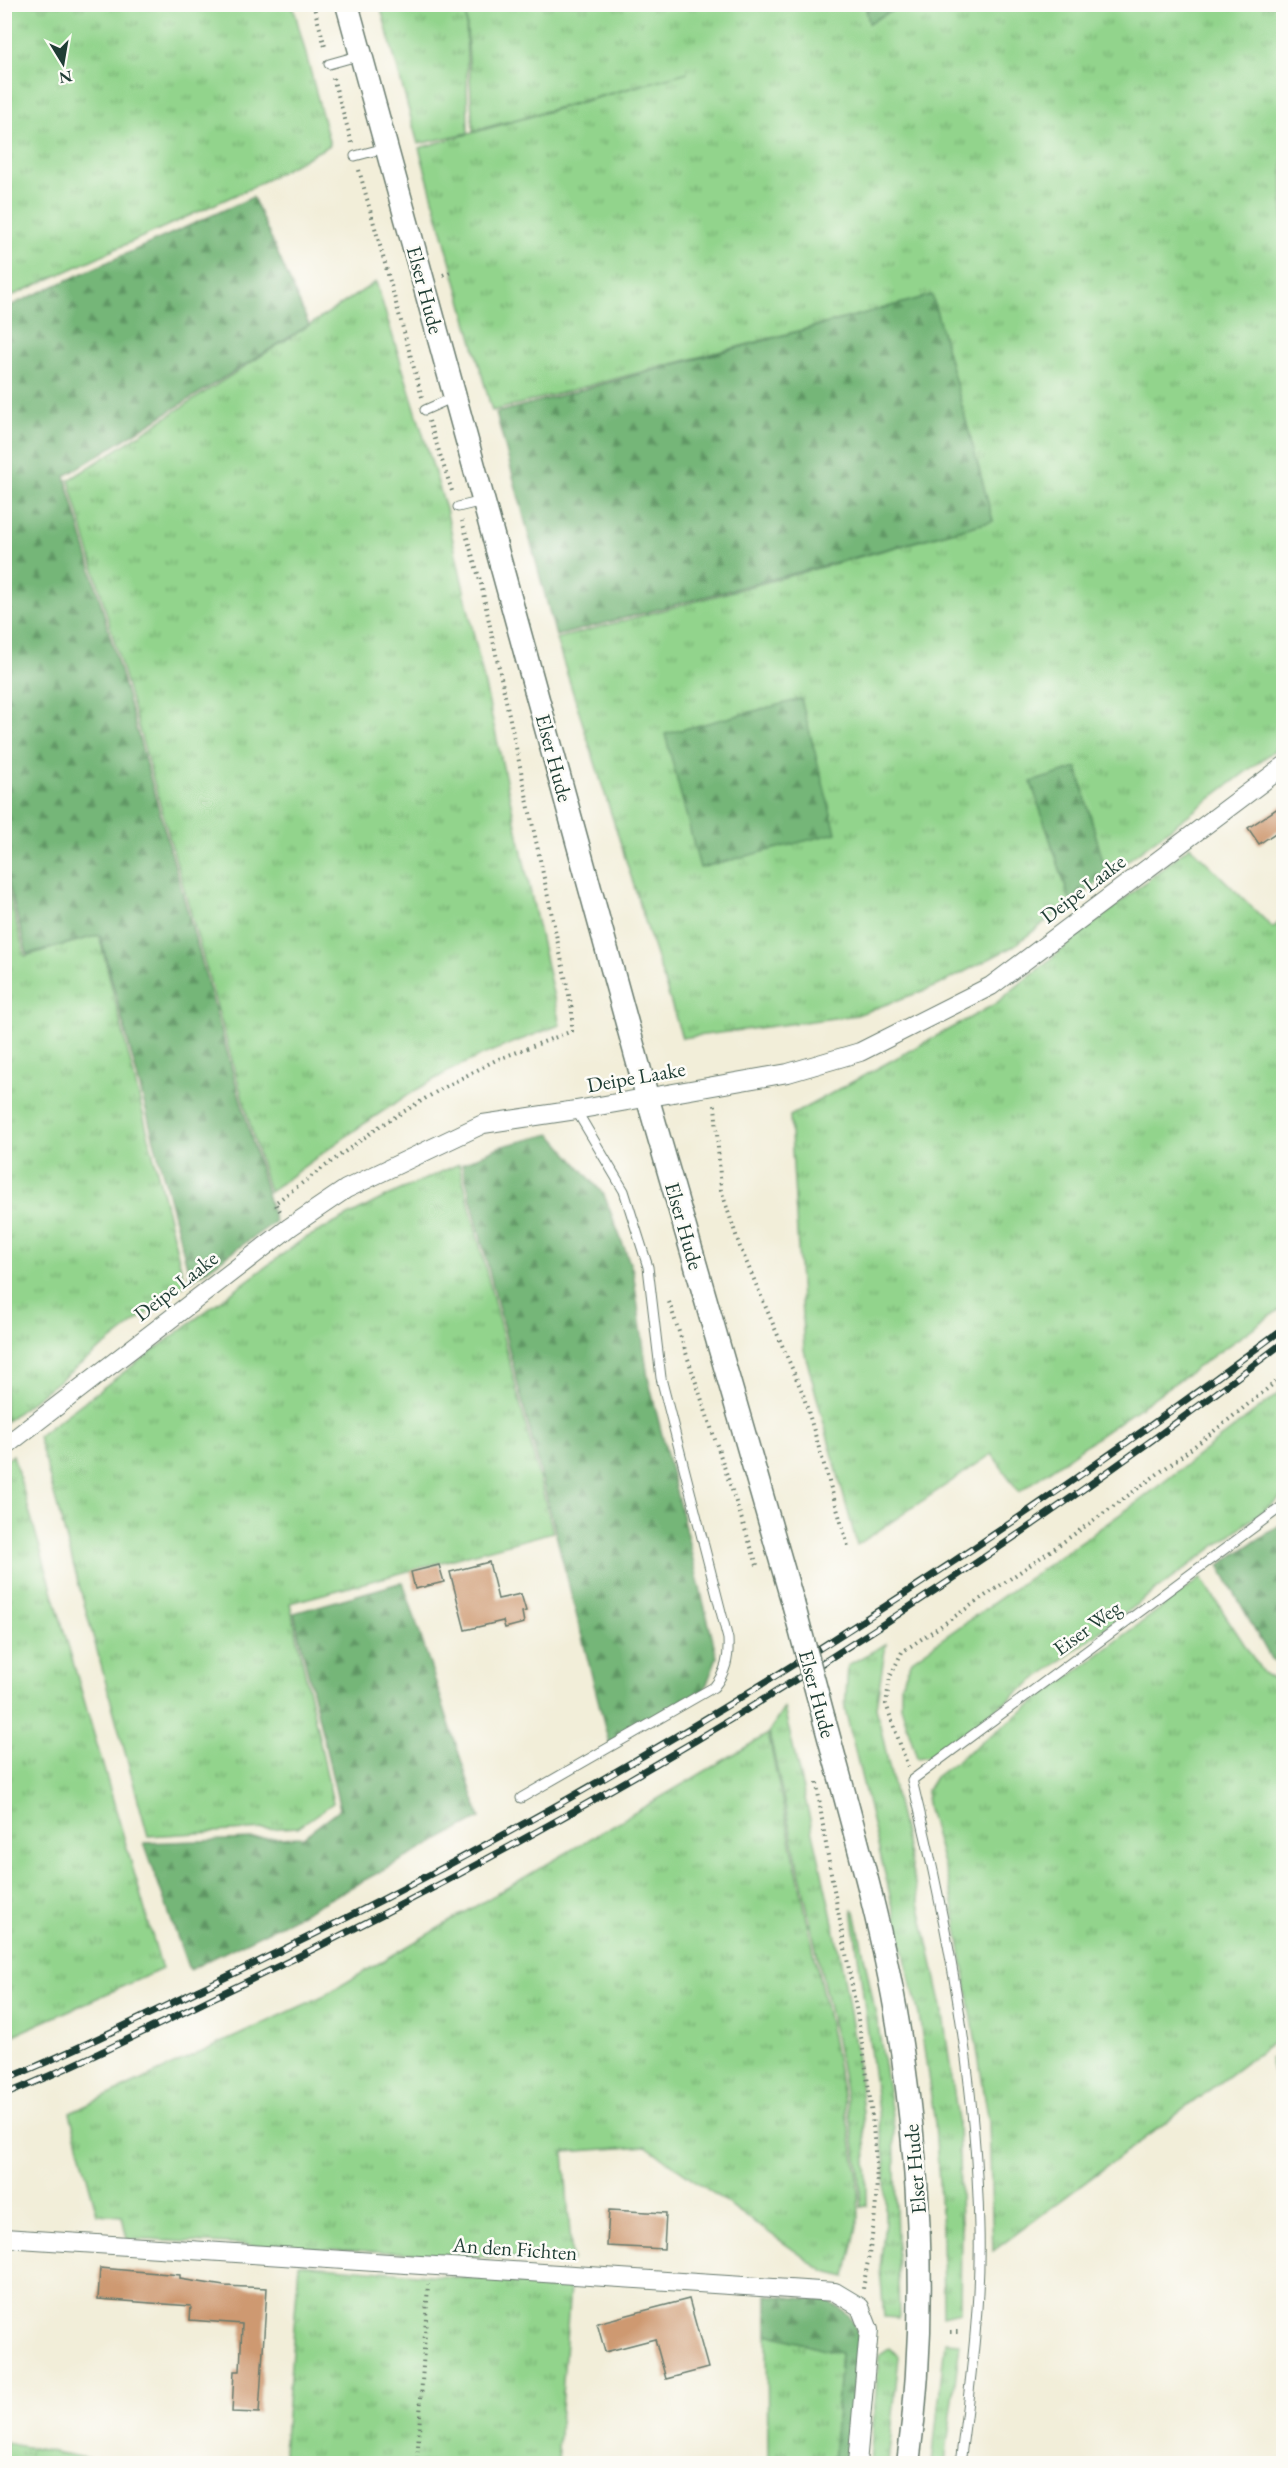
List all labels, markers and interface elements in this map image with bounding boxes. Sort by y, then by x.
north arrow [33,33,93,93]
text: N [57,66,74,89]
street label: Elser Hude [401,243,450,337]
street label: Elser Hude [530,711,579,805]
street label: Deipe Laake [1035,848,1131,929]
street label: Deipe Laake [585,1055,687,1098]
street label: Elser Hude [659,1179,710,1273]
street label: Deipe Laake [128,1244,223,1327]
street label: Eiser Weg [1047,1593,1127,1661]
street label: Elser Hude [793,1647,842,1741]
street label: Elser Hude [897,2123,932,2215]
street label: An den Fichten [451,2231,578,2266]

